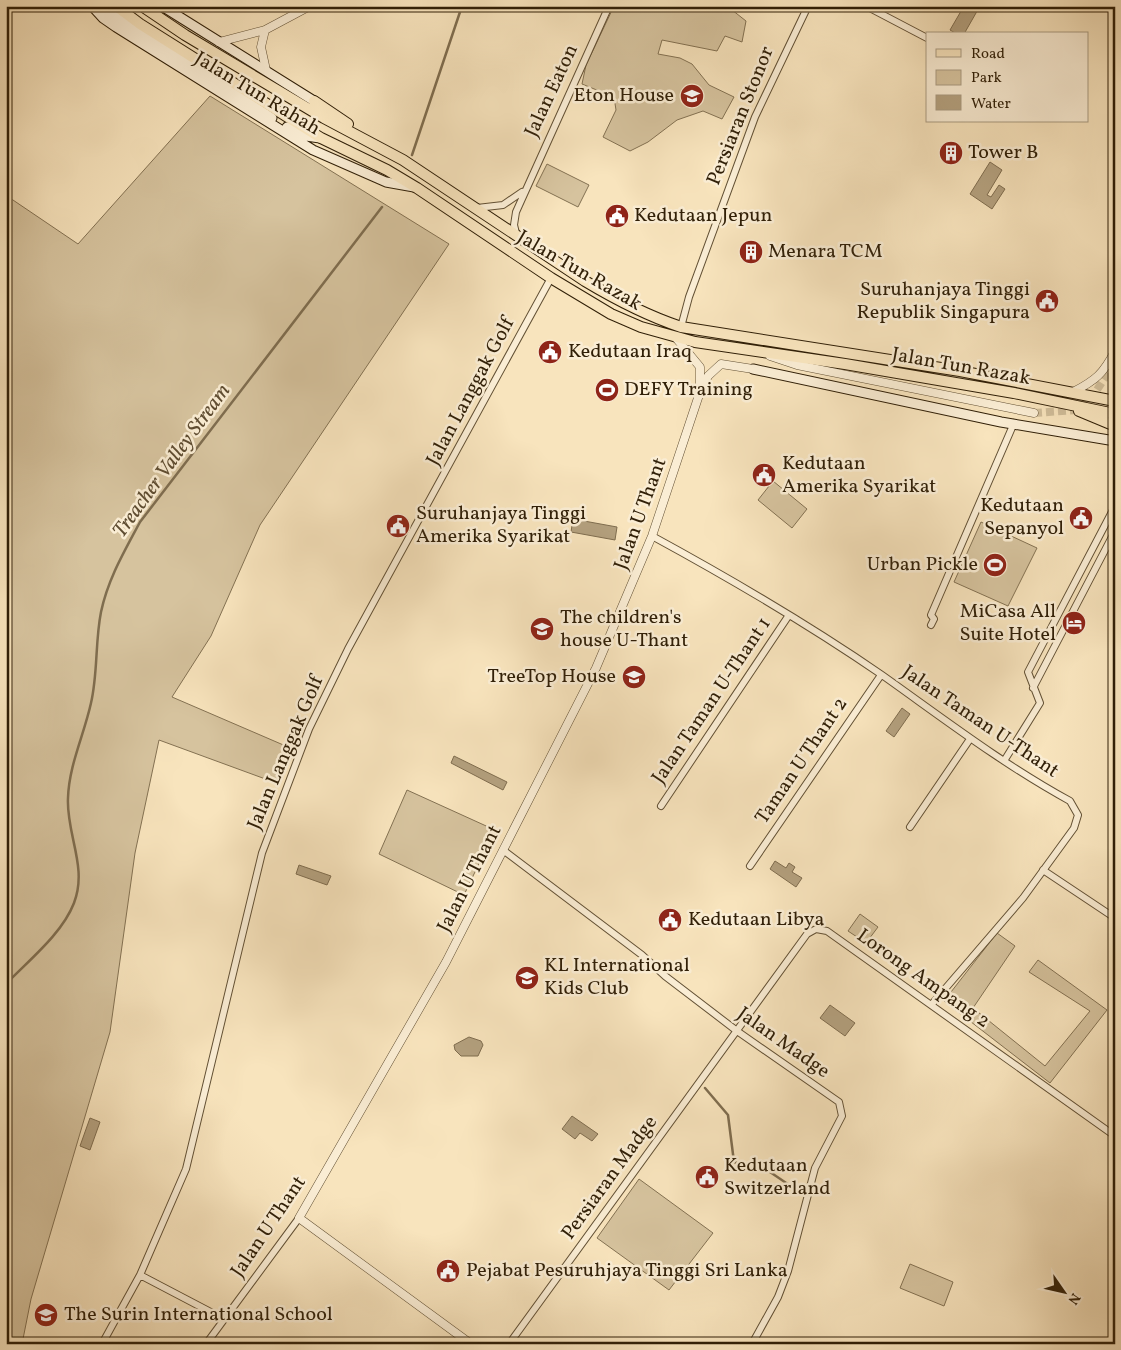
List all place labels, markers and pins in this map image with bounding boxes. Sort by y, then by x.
place label: Eton House [574,82,674,110]
school or university icon: Eton House [679,83,705,109]
place label: Tower B [968,139,1038,167]
building icon: Tower B [938,140,964,166]
place label: Kedutaan Jepun [634,202,772,230]
public building icon: Kedutaan Jepun [604,203,630,229]
place label: Menara TCM [768,238,883,266]
building icon: Menara TCM [738,239,764,265]
place label: Suruhanjaya Tinggi Republik Singapura [857,276,1030,327]
public building icon: Suruhanjaya Tinggi Republik Singapura [1034,288,1060,314]
place label: Kedutaan Iraq [568,338,692,366]
public building icon: Kedutaan Iraq [537,339,563,365]
place label: DEFY Training [624,376,753,404]
sports icon: DEFY Training [594,377,620,403]
place label: Kedutaan Amerika Syarikat [782,450,936,501]
public building icon: Kedutaan Amerika Syarikat [751,462,777,488]
place label: Kedutaan Sepanyol [980,492,1064,543]
place label: Suruhanjaya Tinggi Amerika Syarikat [416,500,586,551]
public building icon: Kedutaan Sepanyol [1068,505,1094,531]
public building icon: Suruhanjaya Tinggi Amerika Syarikat [385,513,411,539]
place label: Urban Pickle [867,551,978,579]
sports icon: Urban Pickle [982,552,1008,578]
place label: MiCasa All Suite Hotel [959,598,1056,649]
place label: The children's house U-Thant [560,604,688,655]
hotel icon: MiCasa All Suite Hotel [1061,610,1087,636]
school or university icon: The children's house U-Thant [529,616,555,642]
place label: TreeTop House [487,663,616,691]
school or university icon: TreeTop House [621,664,647,690]
place label: Kedutaan Libya [688,906,824,934]
public building icon: Kedutaan Libya [657,907,683,933]
place label: KL International Kids Club [544,952,690,1003]
school or university icon: KL International Kids Club [514,965,540,991]
place label: Kedutaan Switzerland [724,1152,831,1203]
public building icon: Kedutaan Switzerland [694,1164,720,1190]
place label: Pejabat Pesuruhjaya Tinggi Sri Lanka [466,1257,788,1285]
public building icon: Pejabat Pesuruhjaya Tinggi Sri Lanka [435,1258,461,1284]
place label: The Surin International School [64,1301,333,1329]
school or university icon: The Surin International School [33,1302,59,1328]

